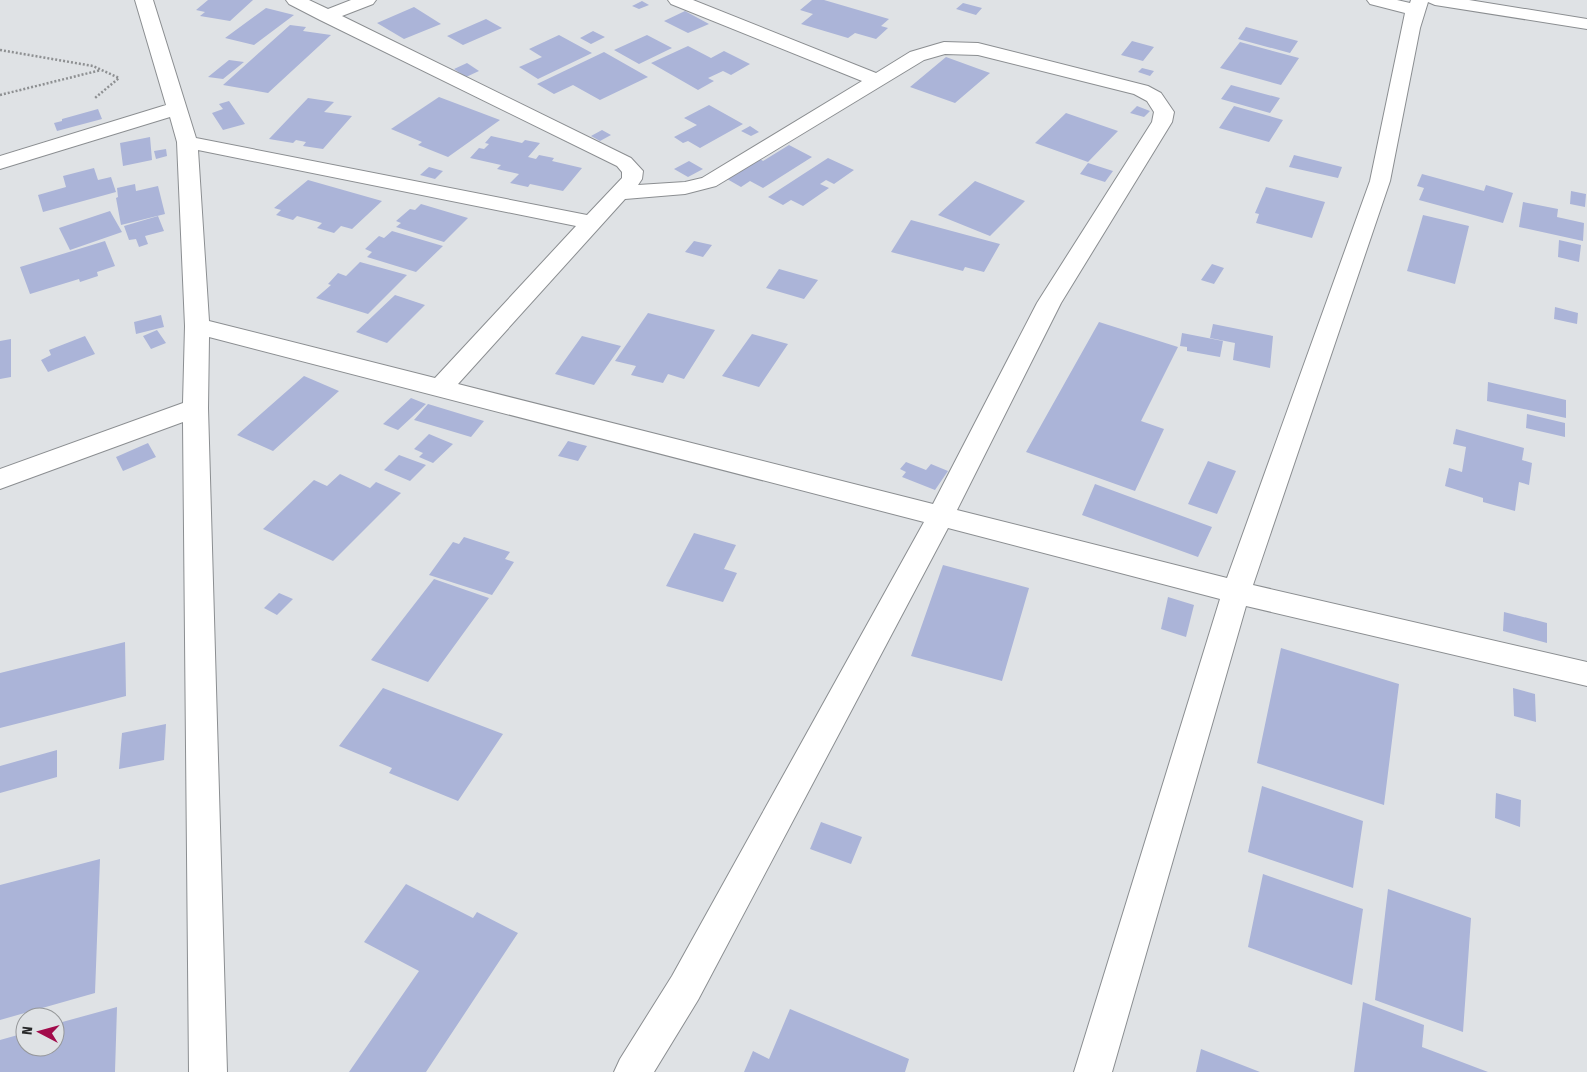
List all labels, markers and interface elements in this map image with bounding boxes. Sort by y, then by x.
north arrow [15,1007,65,1057]
text: N [19,1026,36,1036]

